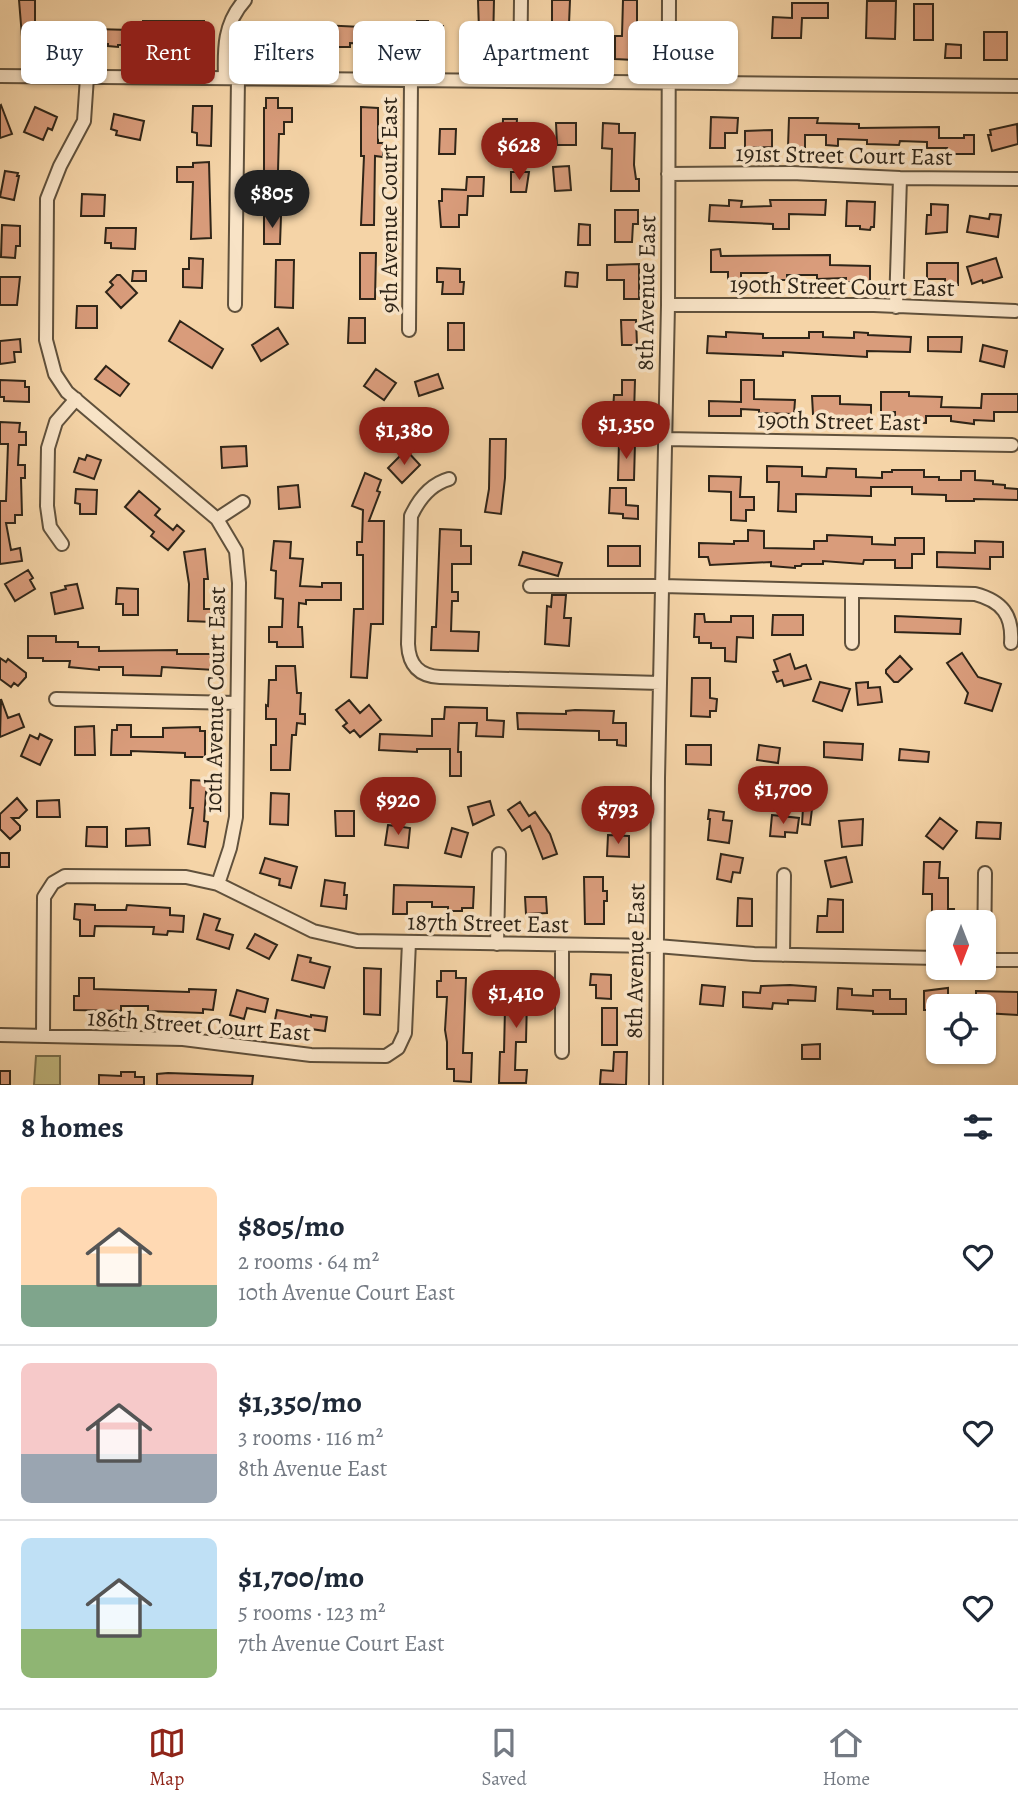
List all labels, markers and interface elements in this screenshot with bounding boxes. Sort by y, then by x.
chip: Buy [21,21,107,84]
chip: Rent [121,21,215,84]
chip: Filters [229,21,339,84]
chip: New [353,21,445,84]
chip: Apartment [459,21,614,84]
chip: House [628,21,738,84]
street label: 9th Avenue Court East [373,97,405,313]
pin: $628 [478,122,560,182]
text: $628 [497,129,541,160]
street label: 191st Street Court East [735,137,953,173]
pin: $805 [231,170,313,230]
text: $805 [250,177,294,208]
street label: 8th Avenue East [629,215,663,371]
street label: 190th Street Court East [729,268,955,304]
pin: $1,350 [569,402,683,461]
street label: 190th Street East [757,404,921,438]
pin: $1,380 [347,407,461,467]
text: $1,350 [598,408,654,439]
text: $1,380 [375,414,433,445]
street label: 10th Avenue Court East [197,586,233,814]
pin: $1,700 [726,766,840,826]
text: $1,700 [754,773,812,804]
pin: $920 [357,778,439,837]
text: $920 [376,784,420,815]
pin: $793 [577,786,659,846]
text: $793 [597,793,639,824]
street label: 8th Avenue East [618,883,652,1039]
street label: 187th Street East [407,906,569,940]
north arrow [926,910,996,980]
map controls [926,910,996,1064]
pin: $1,410 [459,970,573,1030]
text: $1,410 [488,977,544,1008]
button: locate [926,994,996,1064]
street label: 186th Street Court East [86,1001,312,1049]
text: 8 homes [21,1107,124,1147]
icon: filters [959,1108,997,1146]
text: $805/mo [238,1206,345,1246]
icon: home [77,1215,161,1299]
icon: heart [959,1238,997,1276]
text: 2 rooms · 64 m² [238,1246,379,1277]
text: 10th Avenue Court East [238,1277,455,1308]
text: $1,350/mo [238,1382,362,1422]
icon: home [77,1391,161,1475]
icon: heart [959,1414,997,1452]
text: 3 rooms · 116 m² [238,1422,383,1453]
text: 8th Avenue East [238,1453,387,1484]
text: $1,700/mo [238,1557,364,1597]
icon: home [77,1566,161,1650]
icon: heart [959,1589,997,1627]
text: 5 rooms · 123 m² [238,1597,386,1628]
text: 7th Avenue Court East [238,1628,445,1659]
tab: Map [148,1724,186,1792]
tab: Saved [482,1724,527,1792]
tab: Home [822,1724,870,1792]

